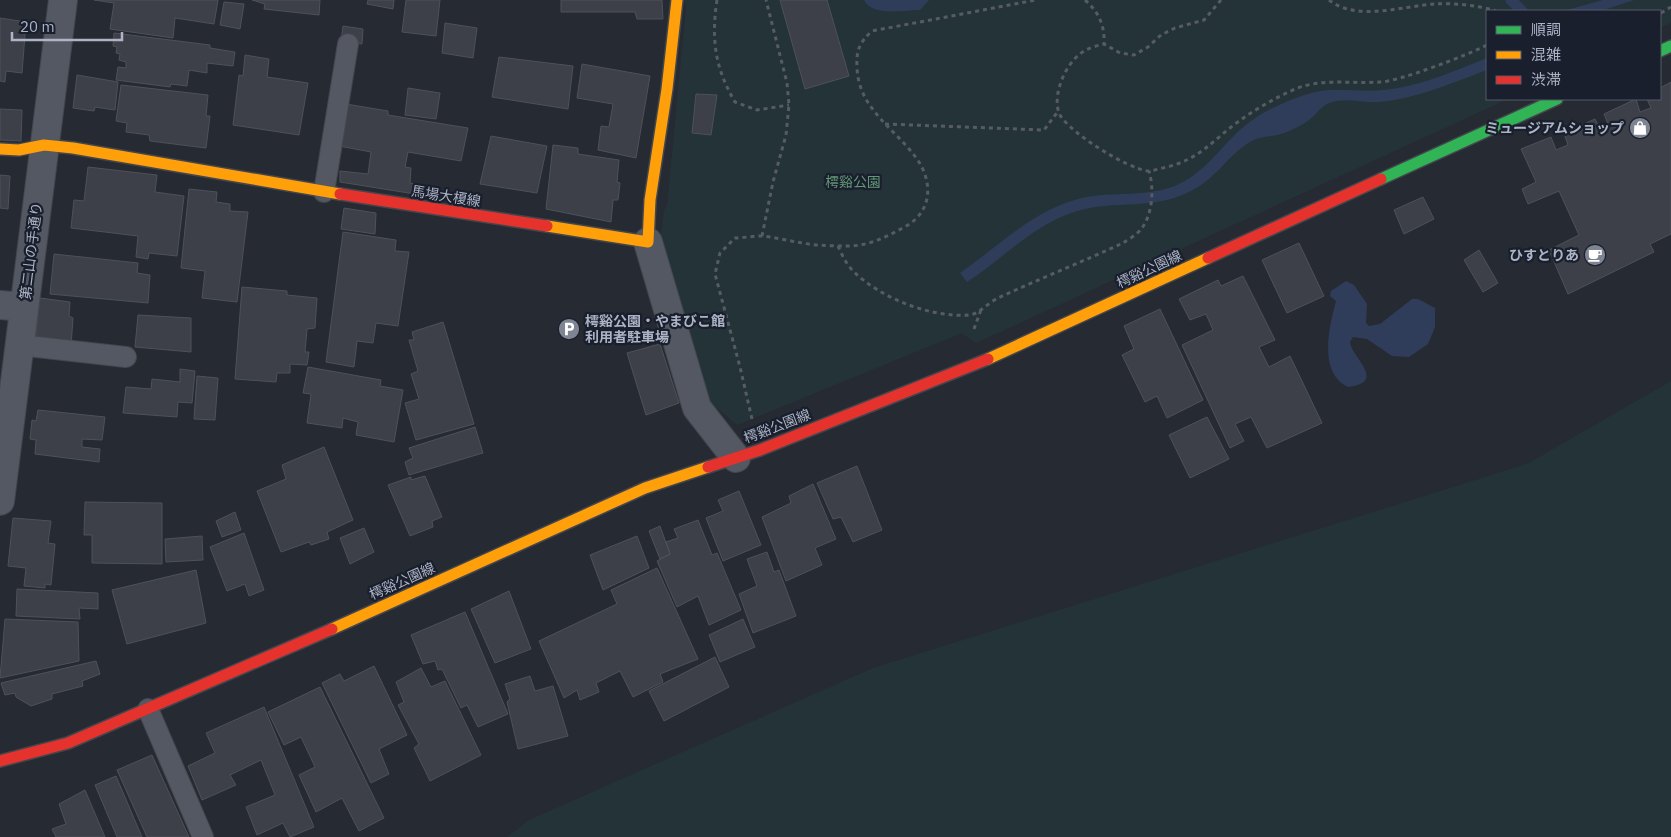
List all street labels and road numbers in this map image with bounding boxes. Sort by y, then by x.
street label: 馬場大榎線 [410,182,482,210]
street label: 第二山の手通り [16,201,46,301]
street label: 樗谿公園線 [1113,246,1185,292]
street label: 樗谿公園線 [741,405,813,447]
street label: 樗谿公園線 [366,559,438,603]

